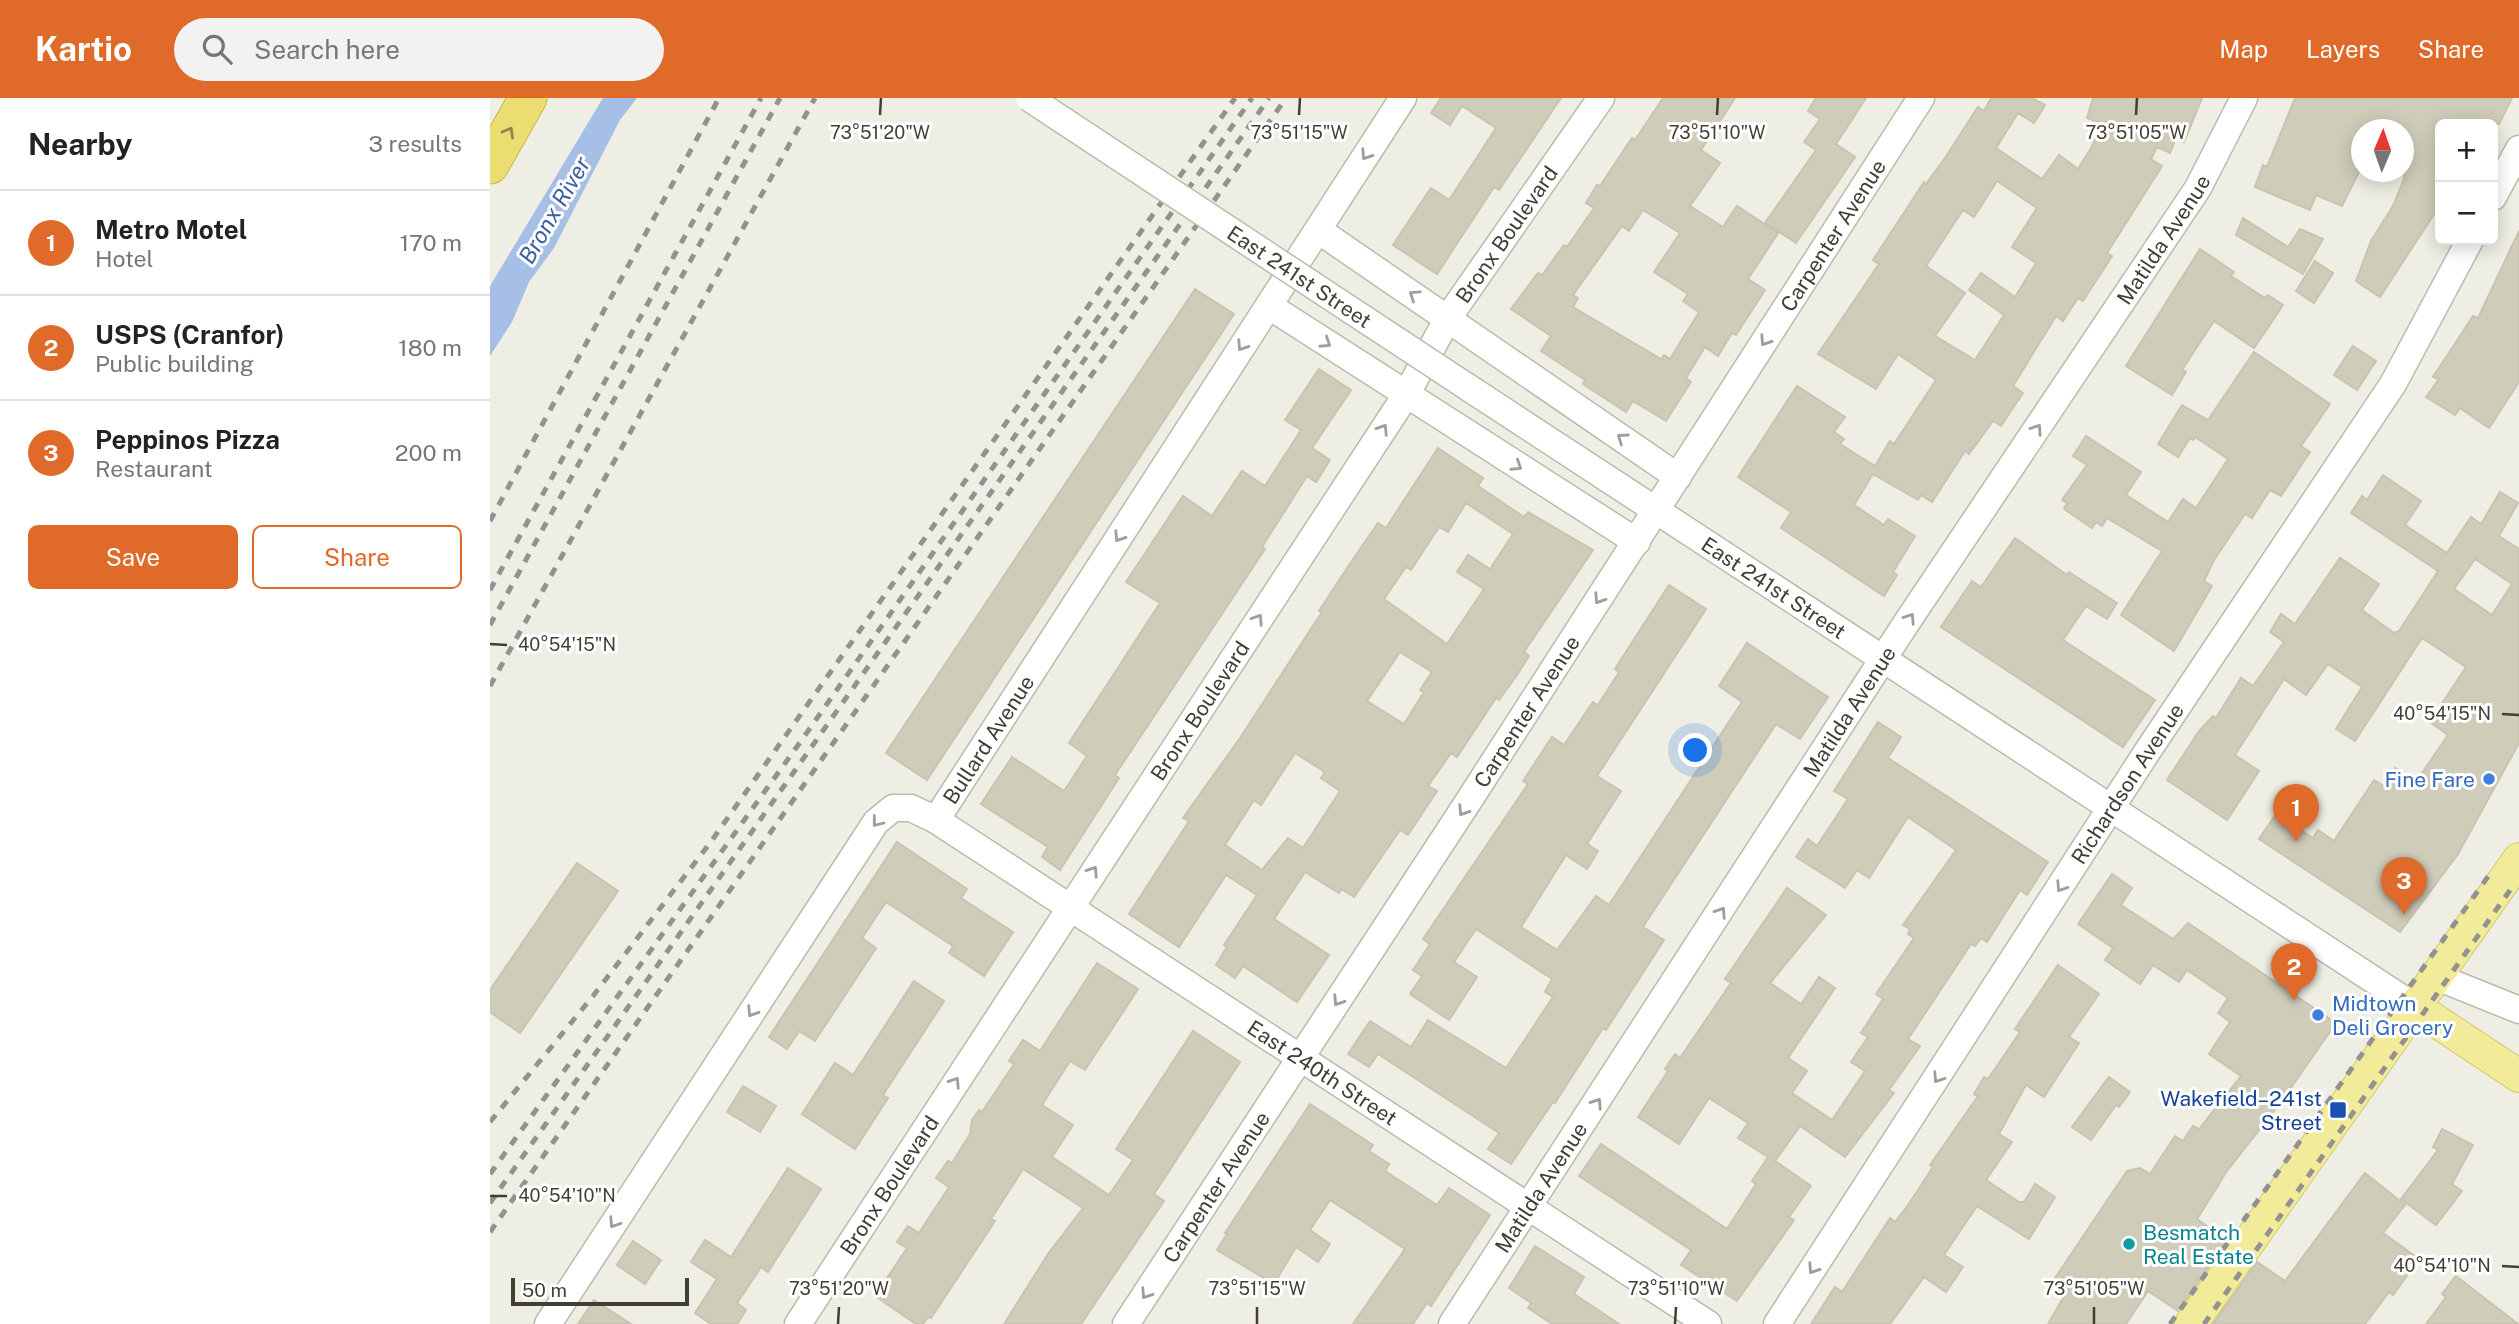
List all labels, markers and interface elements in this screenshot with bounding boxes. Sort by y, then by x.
search box [174,18,664,81]
text: Kartio [35,30,132,68]
icon: search [198,30,236,68]
text: Search here [254,34,400,65]
text: Map [2219,35,2268,63]
text: Layers [2306,35,2380,63]
text: Share [2418,35,2484,63]
north arrow [2351,119,2414,182]
map controls [2435,119,2498,245]
button: + [2435,119,2498,182]
text: 73°51'20"W [830,122,930,143]
text: 73°51'15"W [1250,122,1348,143]
text: 73°51'10"W [1669,122,1765,143]
text: 73°51'05"W [2086,122,2186,143]
text: Nearby [28,126,132,162]
one-way arrow [501,126,514,139]
text: 3 results [368,130,462,157]
one-way arrow [1361,148,1374,161]
water label: Bronx River [513,152,596,268]
street label: Carpenter Avenue [1775,155,1891,316]
street label: Bronx Boulevard [1450,161,1563,308]
street label: Matilda Avenue [2111,171,2215,309]
button: − [2435,182,2498,245]
text: Metro Motel [95,214,247,245]
street label: East 241st Street [1223,220,1376,333]
text: 1 [46,229,56,256]
text: 170 m [400,229,462,256]
text: Hotel [95,245,154,272]
one-way arrow [1409,290,1422,303]
text: USPS (Cranfor) [95,319,285,350]
one-way arrow [1761,333,1774,346]
text: 2 [44,334,58,361]
text: 180 m [398,334,462,361]
one-way arrow [1318,335,1331,347]
one-way arrow [1238,339,1251,352]
text: Public building [95,350,254,377]
text: Peppinos Pizza [95,424,280,455]
one-way arrow [1375,424,1388,437]
one-way arrow [2029,424,2041,437]
one-way arrow [1617,434,1630,446]
text: 3 [43,439,59,466]
text: 200 m [395,439,462,466]
text: Restaurant [95,455,213,482]
one-way arrow [1510,458,1523,471]
button: Save [28,525,238,589]
button: Share [252,525,462,589]
one-way arrow [1114,530,1127,543]
street label: East 241st Street [1697,531,1851,644]
one-way arrow [1595,592,1608,605]
one-way arrow [1902,613,1915,626]
one-way arrow [1250,614,1263,627]
street label: Carpenter Avenue [1468,631,1584,792]
text: 40°54'15"N [518,634,616,655]
street label: Bronx Boulevard [1145,636,1254,785]
street label: Matilda Avenue [1798,641,1900,781]
street label: Bullard Avenue [937,670,1039,808]
street label: Richardson Avenue [2066,698,2189,868]
text: 40°54'15"N [2393,703,2491,724]
your location [1678,733,1712,767]
place label: Fine Fare [2384,767,2475,792]
marker: Fine Fare [2481,771,2497,787]
pin: 1 [2273,784,2319,842]
one-way arrow [1458,803,1471,816]
one-way arrow [872,815,885,827]
pin: 3 [2381,857,2427,915]
one-way arrow [1085,866,1097,879]
one-way arrow [2056,879,2069,892]
one-way arrow [1713,907,1726,920]
pin: 2 [2271,943,2317,1001]
place label: Midtown Deli Grocery [2332,991,2453,1040]
one-way arrow [1333,994,1346,1007]
one-way arrow [747,1005,760,1018]
marker: Midtown Deli Grocery [2310,1007,2326,1023]
street label: East 240th Street [1243,1014,1402,1130]
one-way arrow [1933,1071,1946,1084]
one-way arrow [947,1077,960,1090]
place label: Wakefield–241st Street [2160,1086,2322,1135]
one-way arrow [1589,1098,1602,1111]
marker: Wakefield–241st Street [2328,1100,2348,1120]
street label: Carpenter Avenue [1157,1107,1274,1267]
street label: Bronx Boulevard [834,1111,944,1259]
street label: Matilda Avenue [1489,1117,1592,1257]
text: 40°54'10"N [518,1185,616,1206]
one-way arrow [609,1216,622,1229]
place label: Besmatch Real Estate [2143,1220,2254,1269]
marker: Besmatch Real Estate [2121,1236,2137,1252]
text: 40°54'10"N [2393,1255,2491,1276]
one-way arrow [1809,1261,1822,1274]
scale bar [511,1275,690,1307]
text: 73°51'20"W [789,1278,889,1299]
text: 73°51'15"W [1208,1278,1306,1299]
text: 73°51'10"W [1628,1278,1724,1299]
text: 73°51'05"W [2044,1278,2144,1299]
text: 50 m [522,1279,567,1301]
one-way arrow [1142,1286,1154,1299]

